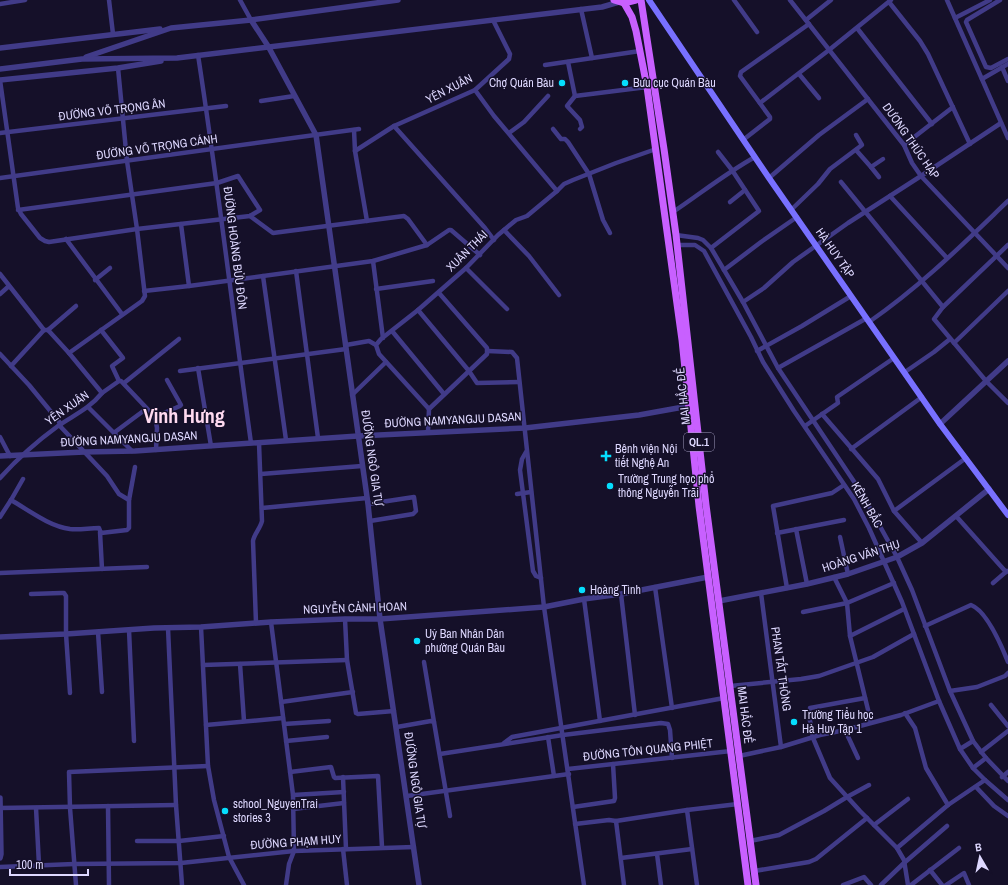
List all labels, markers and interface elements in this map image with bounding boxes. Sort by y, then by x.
street label: YÊN XUÂN [423,70,475,108]
place label: Chợ Quán Bàu [489,75,554,91]
place label: Bưu cục Quán Bàu [633,75,716,91]
marker: Chợ Quán Bàu [557,78,567,88]
marker: Bưu cục Quán Bàu [620,78,630,88]
street label: ĐƯỜNG VÕ TRỌNG ÂN [58,96,166,124]
street label: DƯƠNG THÚC HẠP [879,100,943,183]
street label: ĐƯỜNG VÕ TRỌNG CÁNH [95,131,219,163]
street label: ĐƯỜNG HOÀNG BỬU ĐÔN [220,186,250,310]
street label: HÀ HUY TẬP [812,225,858,281]
street label: XUÂN THÁI [443,227,491,275]
street label: MAI HẮC ĐẾ [670,367,694,426]
street label: YÊN XUÂN [42,387,92,429]
district label: Vinh Hưng [143,402,225,429]
street label: ĐƯỜNG NAMYANGJU DASAN [384,408,522,432]
street label: ĐƯỜNG NGÔ GIA TỰ [357,409,387,508]
street label: ĐƯỜNG NAMYANGJU DASAN [60,427,198,451]
road number: QL.1 [684,433,714,451]
place label: Bệnh viện Nội tiết Nghệ An [615,441,677,471]
marker: Bệnh viện Nội tiết Nghệ An [600,450,612,462]
place label: Trường Trung học phổ thông Nguyễn Trãi [618,471,714,501]
street label: KÊNH BẮC [847,478,888,531]
marker: Trường Trung học phổ thông Nguyễn Trãi [605,481,615,491]
street label: HOÀNG VĂN THỤ [820,536,902,576]
place label: Hoàng Tình [590,582,641,598]
marker: Hoàng Tình [577,585,587,595]
street label: NGUYỄN CẢNH HOAN [303,597,407,618]
place label: Uỷ Ban Nhân Dân phường Quán Bàu [425,626,505,656]
street label: PHAN TẤT THÔNG [767,626,797,712]
marker: Uỷ Ban Nhân Dân phường Quán Bàu [412,636,422,646]
street label: MAI HẮC ĐẾ [734,685,758,744]
place label: Trường Tiểu học Hà Huy Tập 1 [802,707,874,737]
marker: Trường Tiểu học Hà Huy Tập 1 [789,717,799,727]
street label: ĐƯỜNG NGÔ GIA TỰ [400,731,430,830]
street label: ĐƯỜNG TÔN QUANG PHIỆT [582,735,714,765]
place label: school_NguyenTrai stories 3 [233,796,318,826]
marker: school_NguyenTrai stories 3 [220,806,230,816]
street label: ĐƯỜNG PHẠM HUY [250,831,343,853]
north arrow [960,837,1000,877]
text: B [974,840,983,855]
scale bar [10,851,88,877]
text: 100 m [16,857,43,873]

